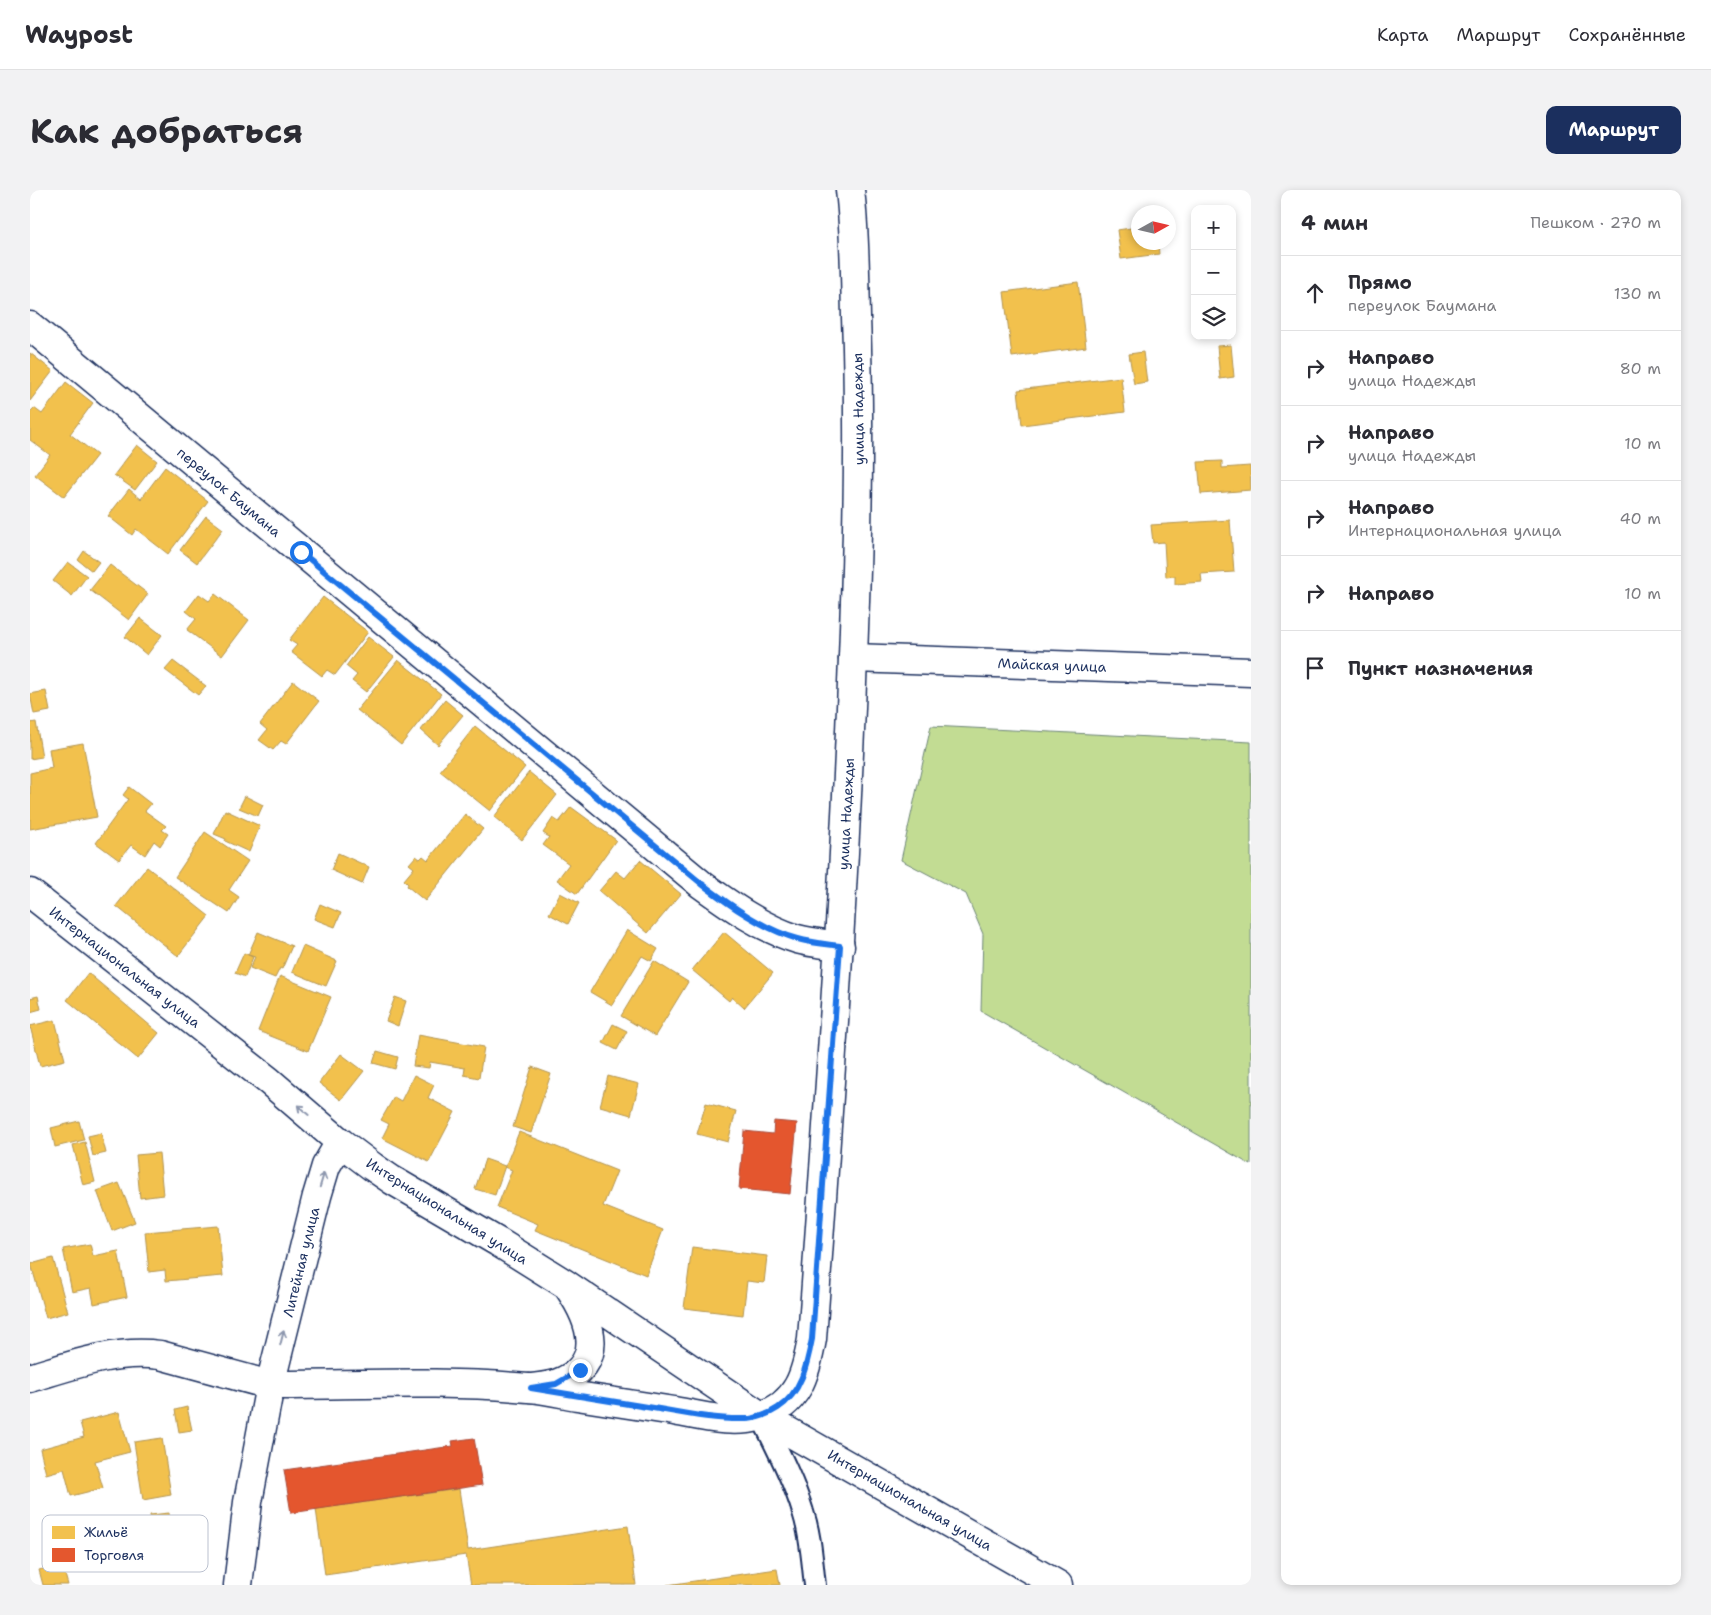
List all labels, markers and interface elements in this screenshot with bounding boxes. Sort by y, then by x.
text: Waypost [25,19,133,51]
text: Карта [1377,23,1428,47]
text: Маршрут [1456,23,1540,47]
text: Сохранённые [1568,23,1686,47]
button: Маршрут [1546,106,1681,154]
text: Как добраться [30,107,303,154]
north arrow [1131,205,1176,250]
map controls [1191,205,1236,340]
button: + [1191,205,1236,250]
text: 4 мин [1301,209,1368,237]
text: Пешком · 270 m [1530,212,1661,233]
button: − [1191,250,1236,295]
text: Прямо [1348,270,1412,295]
icon: ahead [1301,279,1329,307]
text: 130 m [1614,283,1661,304]
button: layers [1191,295,1236,340]
text: переулок Баумана [1348,295,1497,316]
text: Направо [1348,345,1434,370]
street label: улица Надежды [848,353,868,465]
icon: right [1301,354,1329,382]
text: 80 m [1620,358,1661,379]
text: улица Надежды [1348,370,1476,391]
text: Направо [1348,420,1434,445]
icon: right [1301,429,1329,457]
text: 10 m [1624,433,1661,454]
street label: переулок Баумана [173,443,285,541]
text: улица Надежды [1348,445,1476,466]
text: Направо [1348,495,1434,520]
icon: right [1301,504,1329,532]
text: 40 m [1619,508,1661,529]
text: Интернациональная улица [1348,520,1562,541]
route start [290,541,313,564]
icon: right [1301,579,1329,607]
text: Направо [1348,581,1434,606]
text: 10 m [1624,583,1661,604]
street label: Майская улица [997,654,1107,676]
icon: arrive [1301,654,1329,682]
text: Пункт назначения [1348,656,1533,681]
street label: улица Надежды [834,758,858,870]
street label: Интернациональная улица [46,902,204,1032]
one-way arrow [296,1104,309,1116]
street label: Интернациональная улица [363,1154,531,1268]
one-way arrow [317,1173,327,1189]
street label: Литейная улица [279,1205,323,1319]
one-way arrow [278,1330,287,1346]
route end [569,1359,592,1382]
street label: Интернациональная улица [825,1445,996,1555]
legend [42,1515,208,1572]
text: Жильё [84,1523,128,1541]
text: Торговля [84,1546,144,1564]

